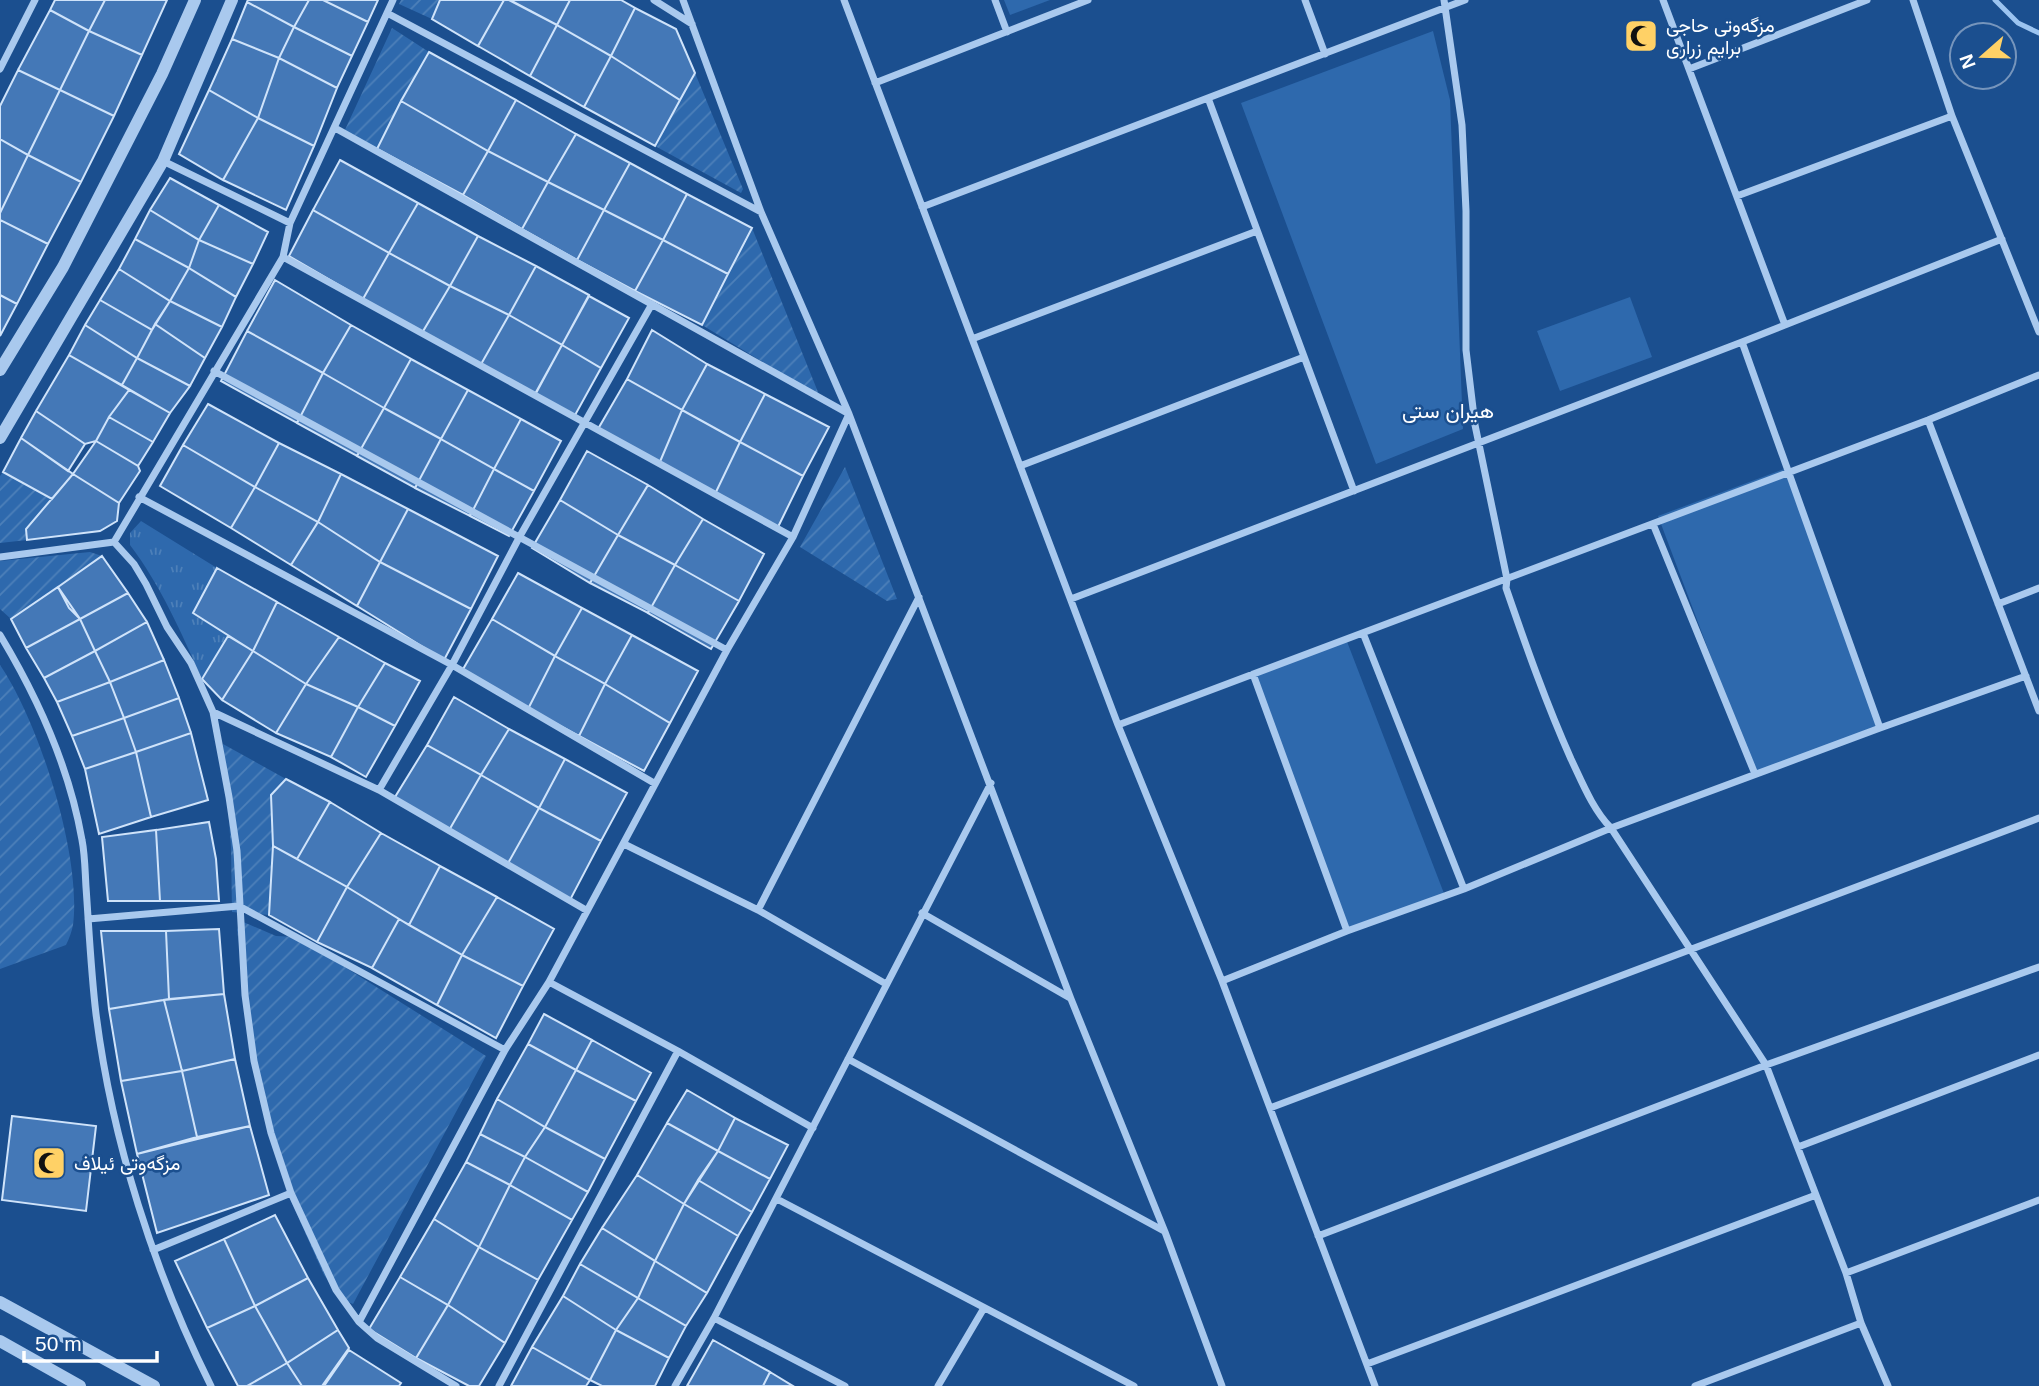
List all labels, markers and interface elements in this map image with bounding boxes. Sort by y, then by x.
place label: مزگەوتی حاجی برایم زراری [1666,15,1775,60]
mosque icon: مزگەوتی حاجی برایم زراری [1622,17,1660,55]
north arrow [1948,21,2018,91]
text: N [1955,52,1980,72]
district label: هیران ستی [1402,399,1494,424]
mosque icon: مزگەوتی ئیلاف [30,1144,68,1182]
place label: مزگەوتی ئیلاف [74,1153,181,1175]
scale bar [24,1320,158,1364]
text: 50 m [35,1332,82,1355]

